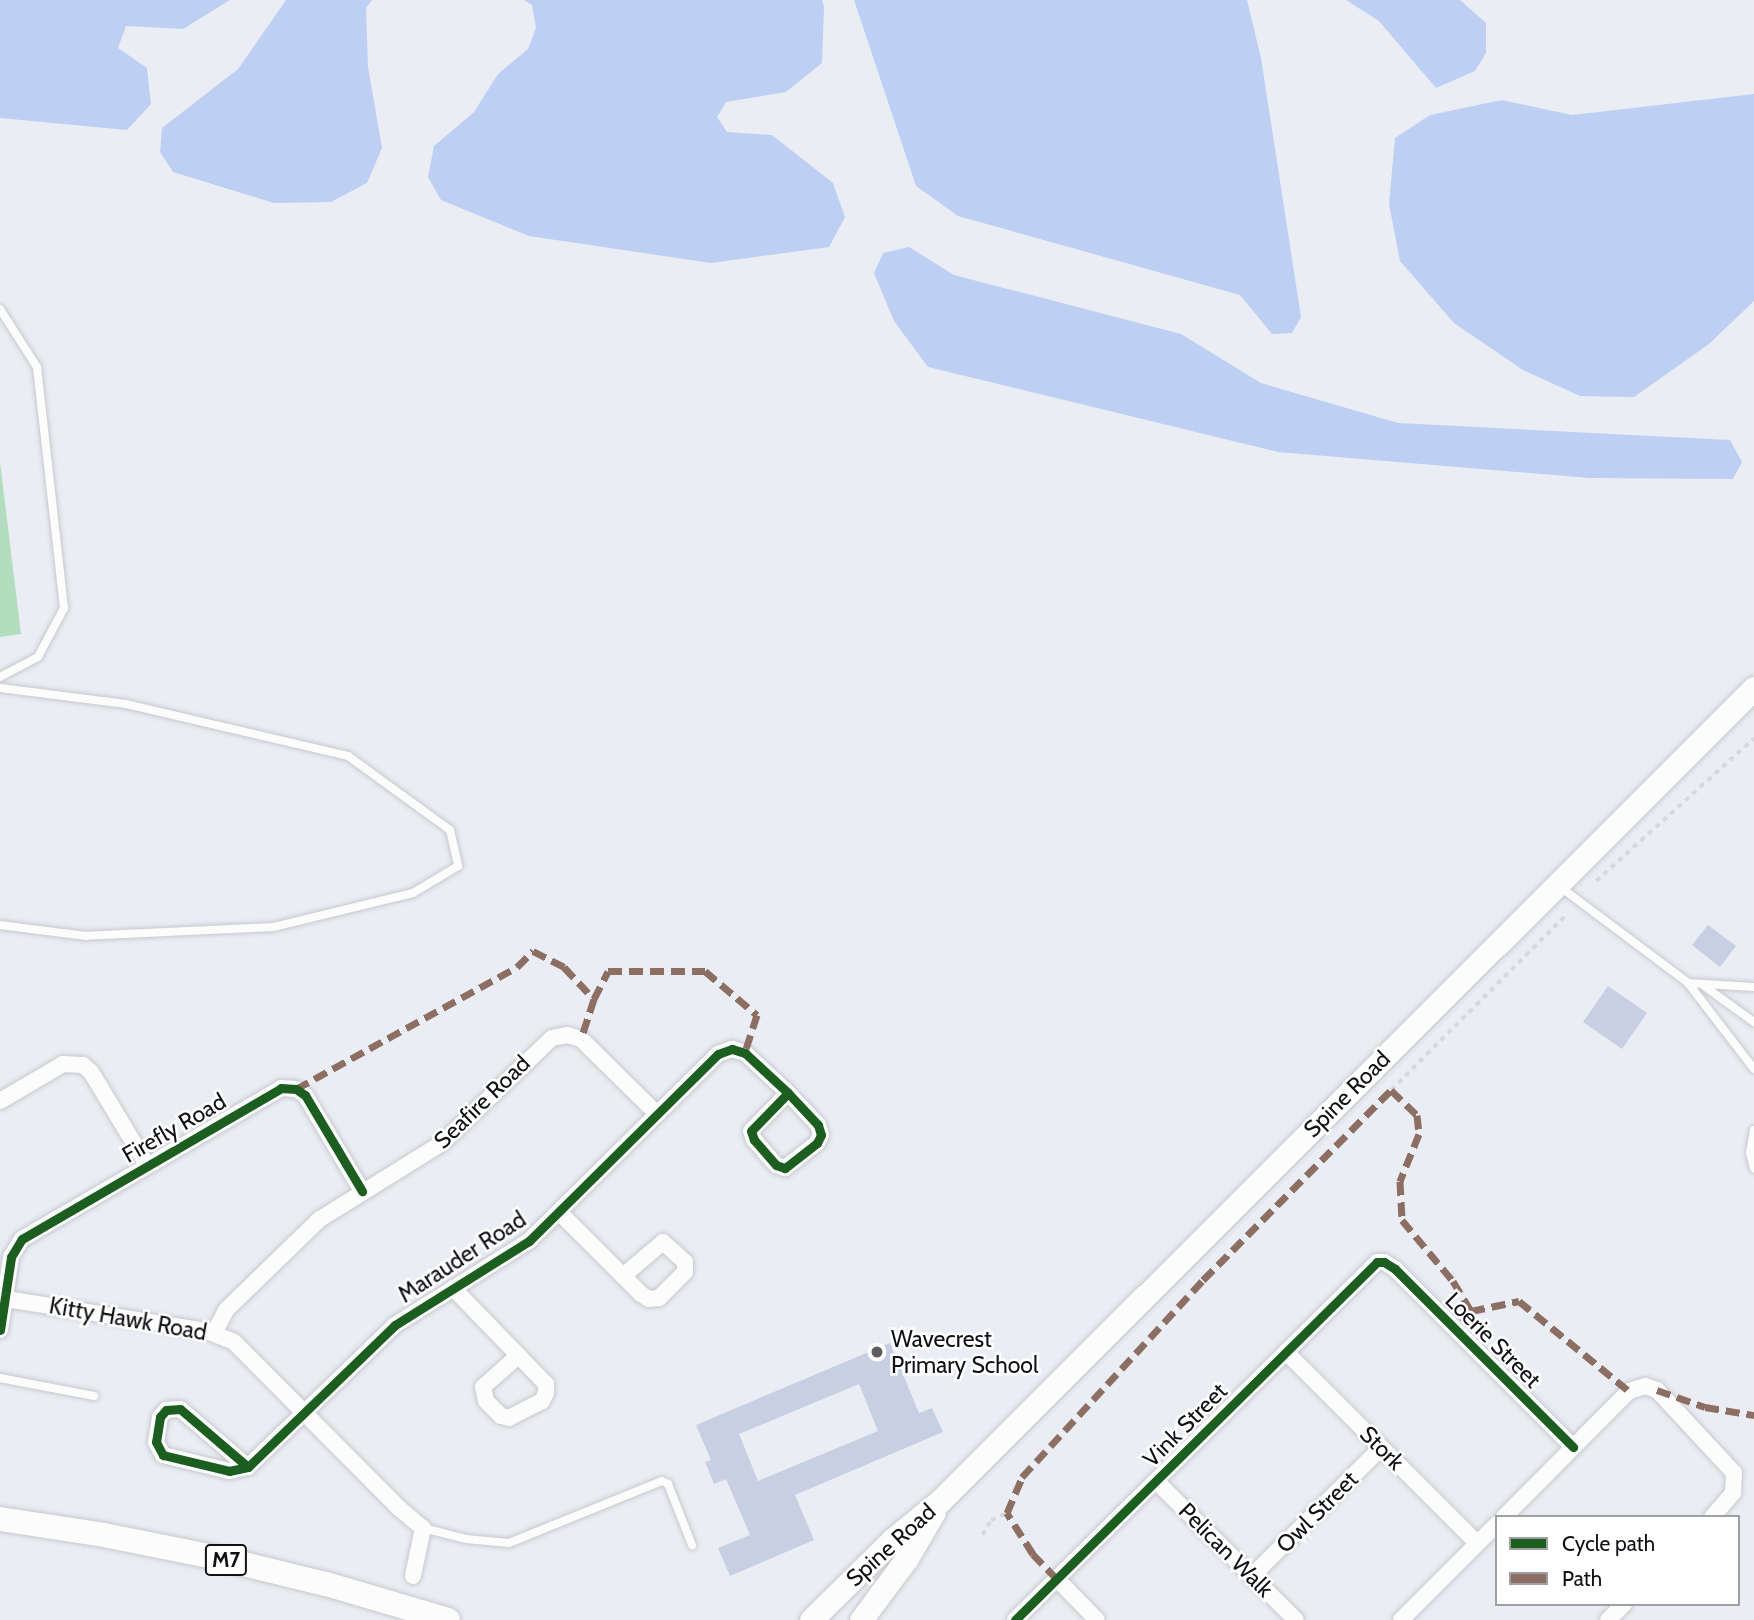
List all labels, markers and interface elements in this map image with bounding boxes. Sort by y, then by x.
street label: Spine Road [1298,1045,1396,1143]
street label: Seafire Road [428,1050,536,1154]
street label: Firefly Road [117,1087,231,1169]
street label: Marauder Road [393,1205,531,1309]
street label: Loerie Street [1439,1286,1547,1394]
street label: Kitty Hawk Road [47,1292,209,1346]
place label: Wavecrest Primary School [891,1325,1038,1379]
marker: Wavecrest Primary School [869,1344,885,1360]
street label: Vink Street [1137,1377,1233,1473]
street label: Stork [1354,1420,1410,1476]
street label: Owl Street [1270,1465,1364,1559]
street label: Pelican Walk [1173,1497,1279,1603]
street label: Spine Road [841,1498,941,1592]
legend [1495,1515,1740,1606]
text: Cycle path [1562,1531,1655,1556]
road number: M7 [203,1542,249,1578]
text: Path [1562,1566,1602,1591]

